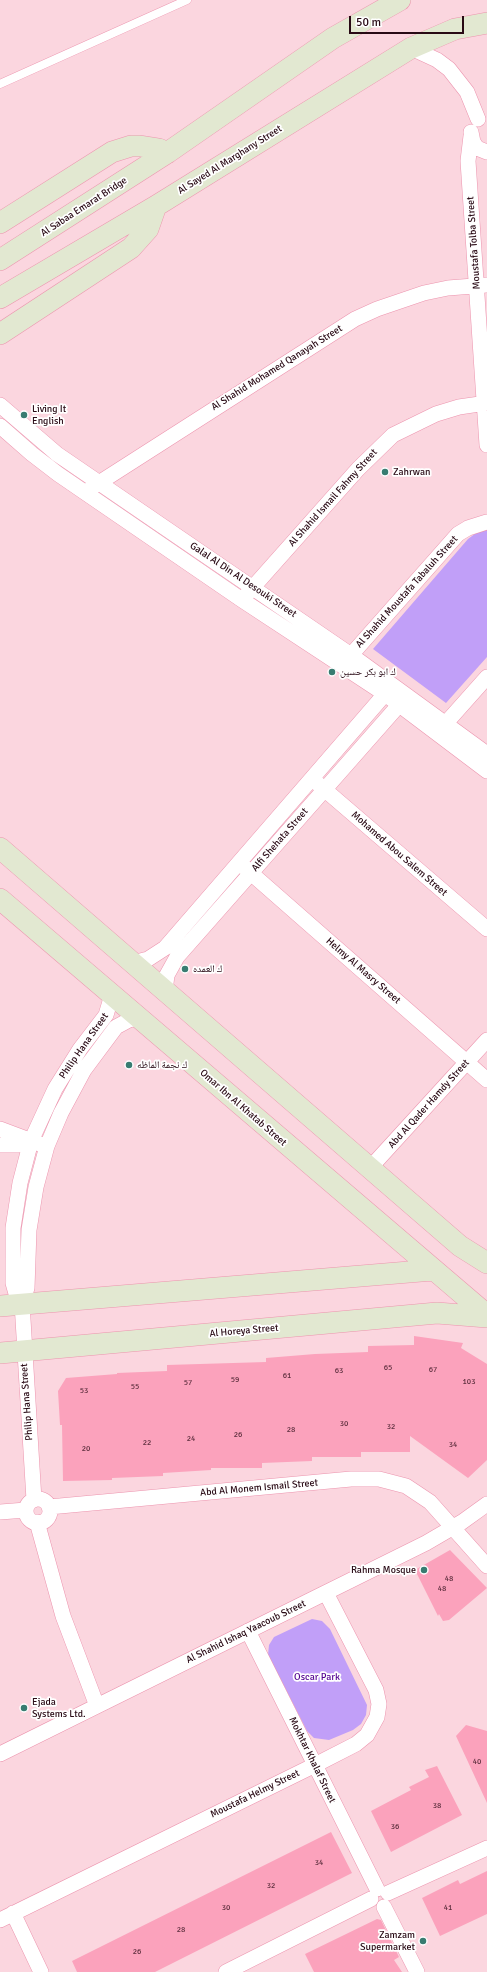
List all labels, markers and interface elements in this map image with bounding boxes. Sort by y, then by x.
scale bar [351,8,466,34]
text: 50 m [356,15,381,30]
street label: Al Sayed Al Marghany Street [176,123,284,197]
street label: Al Sabaa Emarat Bridge [39,175,129,239]
street label: Moustafa Tolba Street [465,196,483,290]
street label: Al Shahid Mohamed Qanayah Street [209,323,345,413]
place label: Living It English [32,403,66,426]
marker: Living It English [19,410,29,420]
street label: Al Shahid Ismail Fahmy Street [286,447,380,549]
place label: Zahrwan [393,466,431,478]
marker: Zahrwan [380,467,390,477]
street label: Al Shahid Moustafa Tabaluh Street [353,533,461,651]
street label: Galal Al Din Al Desouki Street [187,540,299,620]
place label: ك ابو بكر حسين [340,666,396,678]
marker: ك ابو بكر حسين [327,667,337,677]
street label: Alfi Shehata Street [249,806,311,874]
street label: Mohamed Abou Salem Street [349,809,449,899]
street label: Helmy Al Masry Street [323,935,403,1007]
place label: ك العمده [193,963,222,975]
marker: ك العمده [180,964,190,974]
street label: Philip Hana Street [57,1011,111,1081]
street label: Abd Al Qader Hamdy Street [386,1057,472,1151]
place label: ك نجمة الماظه [137,1059,187,1071]
marker: ك نجمة الماظه [124,1060,134,1070]
street label: Omar Ibn Al Khatab Street [197,1067,289,1149]
street label: Al Horeya Street [209,1322,279,1340]
street label: Philip Hana Street [18,1363,36,1441]
house number: 65 [384,1363,392,1373]
house number: 67 [429,1365,437,1375]
house number: 63 [335,1366,343,1376]
house number: 61 [283,1371,291,1381]
house number: 59 [231,1375,239,1385]
house number: 103 [463,1377,475,1387]
house number: 57 [184,1378,192,1388]
house number: 55 [131,1382,139,1392]
house number: 53 [80,1386,88,1396]
house number: 30 [340,1419,348,1429]
house number: 32 [387,1422,395,1432]
house number: 28 [287,1425,295,1435]
house number: 26 [234,1430,242,1440]
house number: 24 [187,1434,195,1444]
house number: 22 [143,1438,151,1448]
house number: 34 [449,1440,457,1450]
house number: 20 [82,1444,90,1454]
street label: Abd Al Monem Ismail Street [200,1477,318,1499]
place label: Rahma Mosque [351,1564,416,1576]
marker: Rahma Mosque [419,1565,429,1575]
house number: 48 [445,1574,453,1584]
house number: 48 [438,1584,446,1594]
street label: Al Shahid Ishaq Yaacoub Street [184,1598,308,1666]
park label: Oscar Park [294,1671,340,1683]
place label: Ejada Systems Ltd. [32,1696,86,1720]
marker: Ejada Systems Ltd. [19,1703,29,1713]
street label: Mokhtar Khalaf Street [286,1715,338,1805]
house number: 40 [473,1757,481,1767]
street label: Moustafa Helmy Street [208,1767,302,1821]
house number: 38 [433,1801,441,1811]
house number: 36 [391,1822,399,1832]
house number: 34 [315,1858,323,1868]
house number: 32 [267,1881,275,1891]
house number: 30 [222,1903,230,1913]
house number: 41 [444,1903,452,1913]
house number: 28 [177,1925,185,1935]
place label: Zamzam Supermarket [360,1929,415,1952]
marker: Zamzam Supermarket [418,1936,428,1946]
house number: 26 [133,1947,141,1957]

